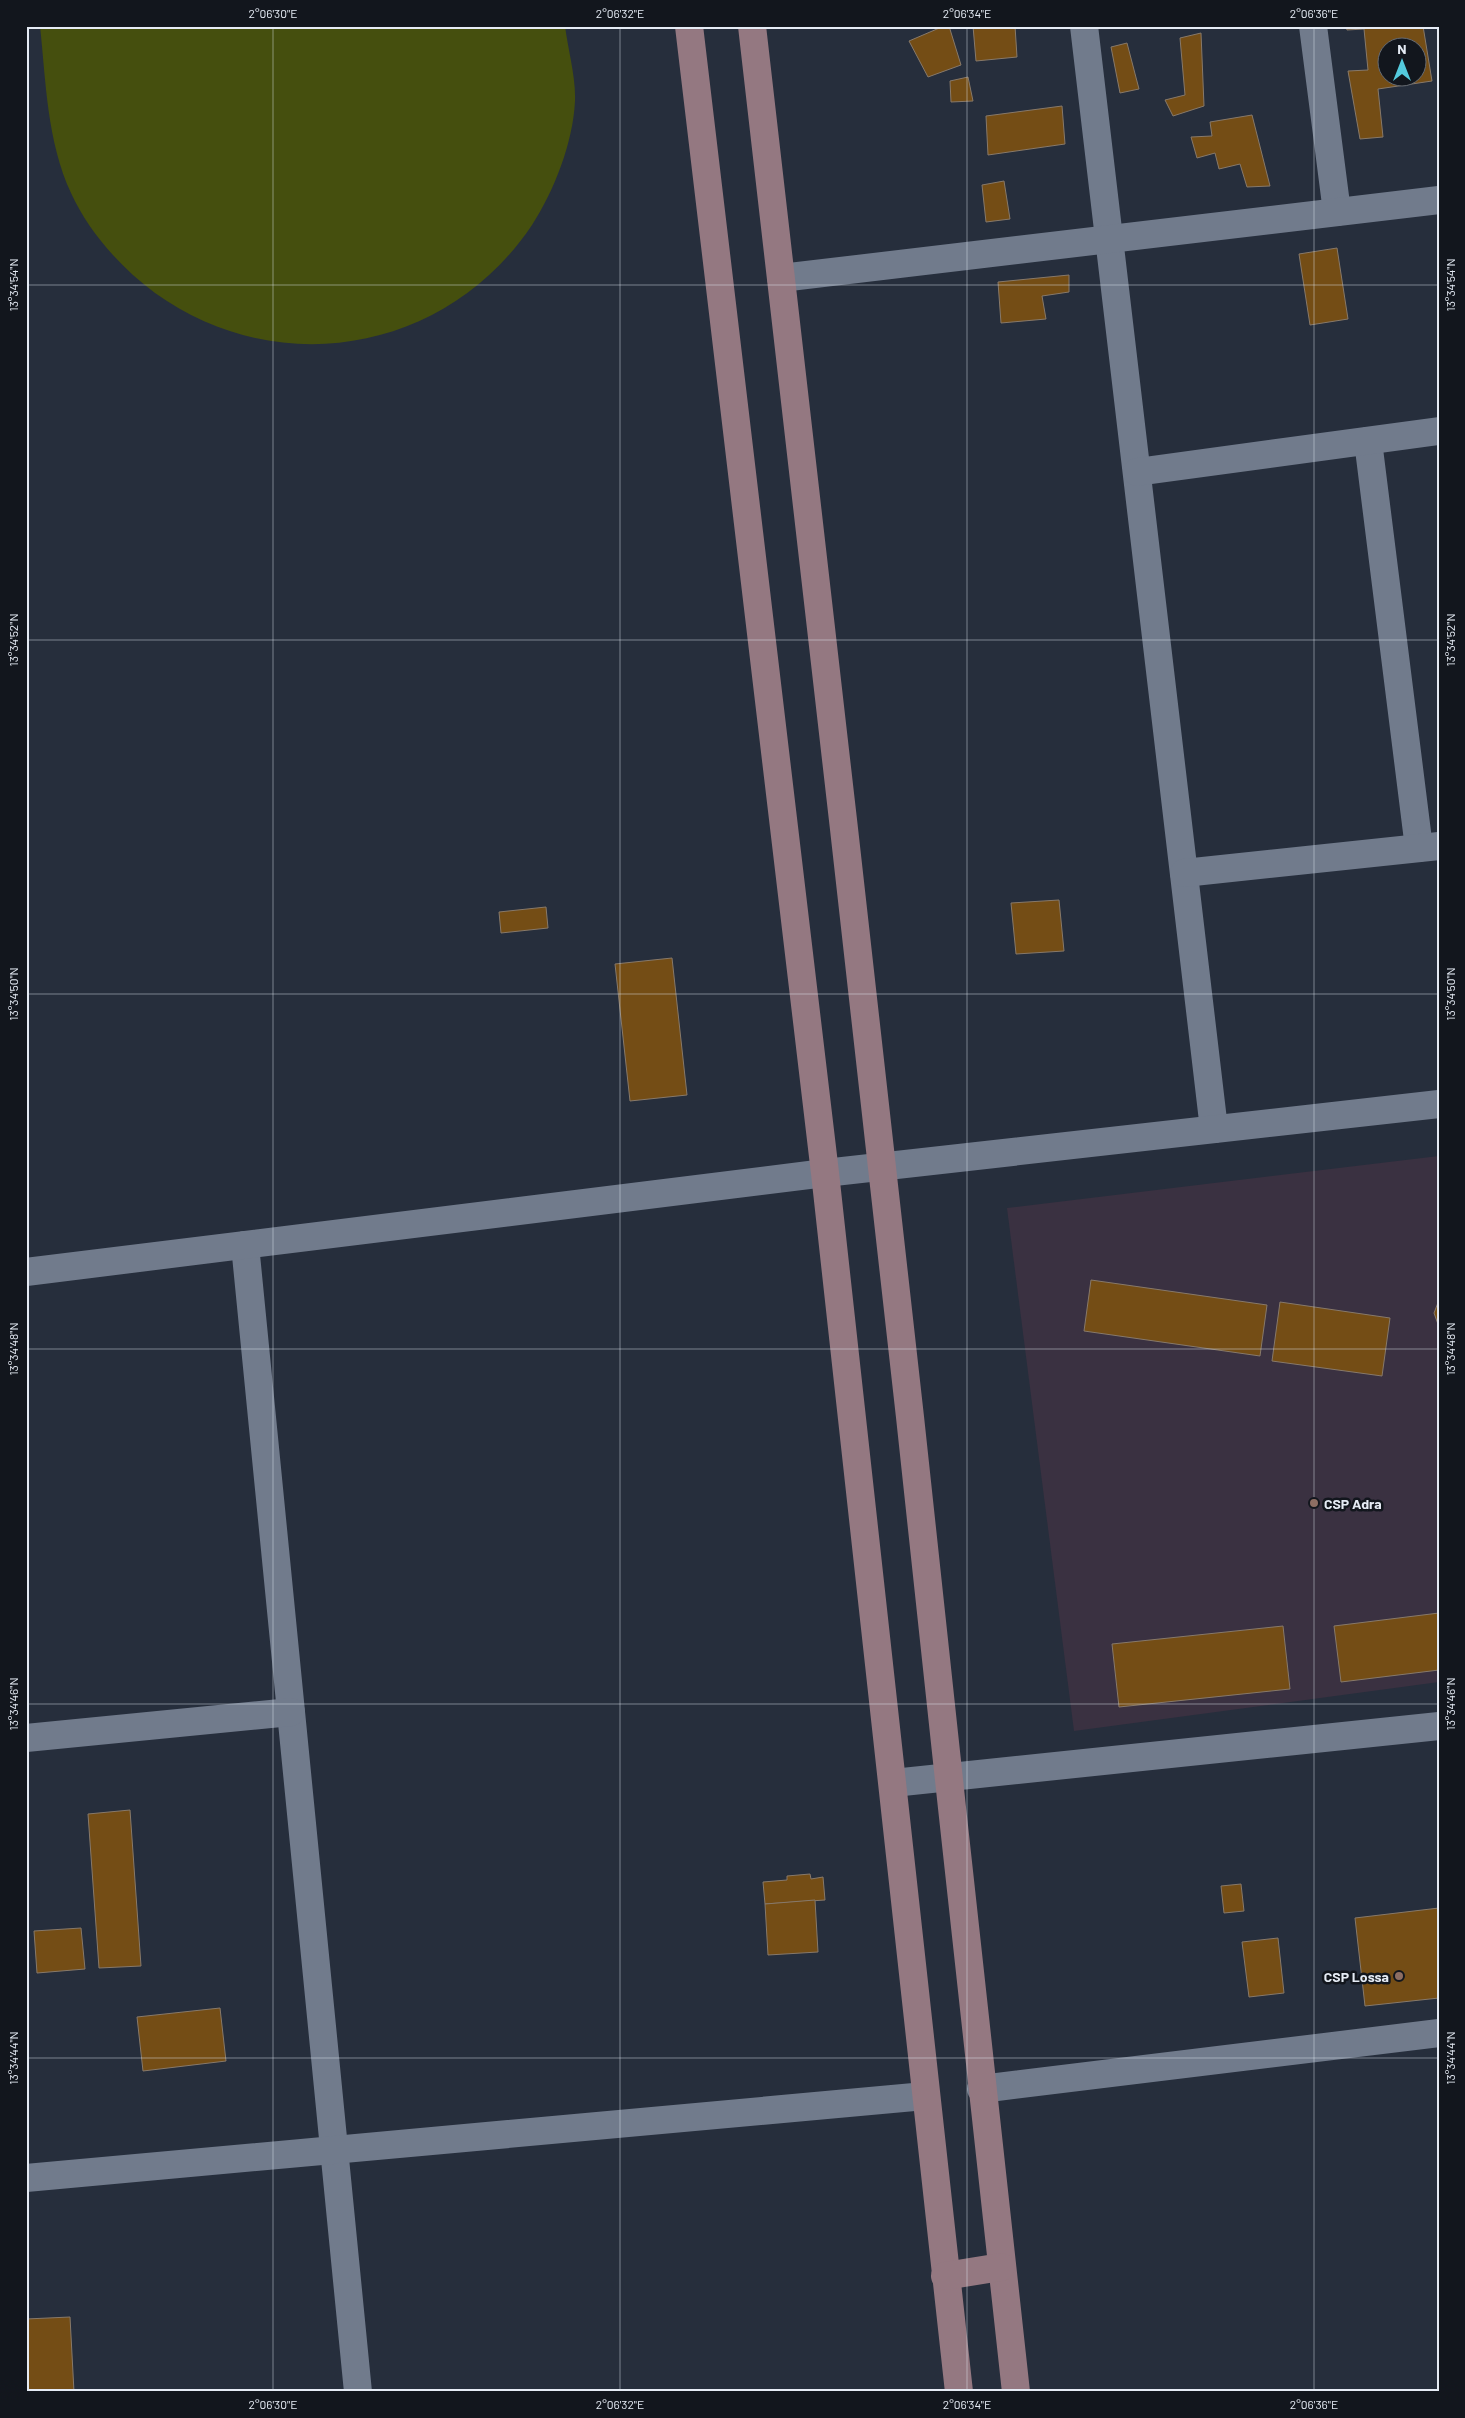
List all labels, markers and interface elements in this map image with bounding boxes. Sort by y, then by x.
text: 2°06'30"E [249,6,297,20]
text: 2°06'32"E [596,6,644,20]
text: 2°06'34"E [943,6,991,20]
text: 2°06'36"E [1290,6,1338,20]
north arrow [1378,38,1428,88]
text: N [1397,40,1407,57]
text: 13°34'54"N [6,258,20,312]
text: 13°34'54"N [1443,258,1457,312]
text: 13°34'52"N [6,613,20,667]
text: 13°34'52"N [1443,613,1457,667]
text: 13°34'50"N [6,967,20,1021]
text: 13°34'50"N [1443,967,1457,1021]
text: 13°34'48"N [6,1322,20,1376]
text: 13°34'48"N [1443,1322,1457,1376]
place label: CSP Adra [1324,1495,1382,1512]
marker: CSP Adra [1308,1497,1320,1509]
text: 13°34'46"N [6,1677,20,1731]
text: 13°34'46"N [1443,1677,1457,1731]
place label: CSP Lossa [1324,1968,1389,1985]
marker: CSP Lossa [1393,1970,1405,1982]
text: 13°34'44"N [6,2031,20,2085]
text: 13°34'44"N [1443,2031,1457,2085]
text: 2°06'30"E [249,2397,297,2411]
text: 2°06'32"E [596,2397,644,2411]
text: 2°06'34"E [943,2397,991,2411]
text: 2°06'36"E [1290,2397,1338,2411]

